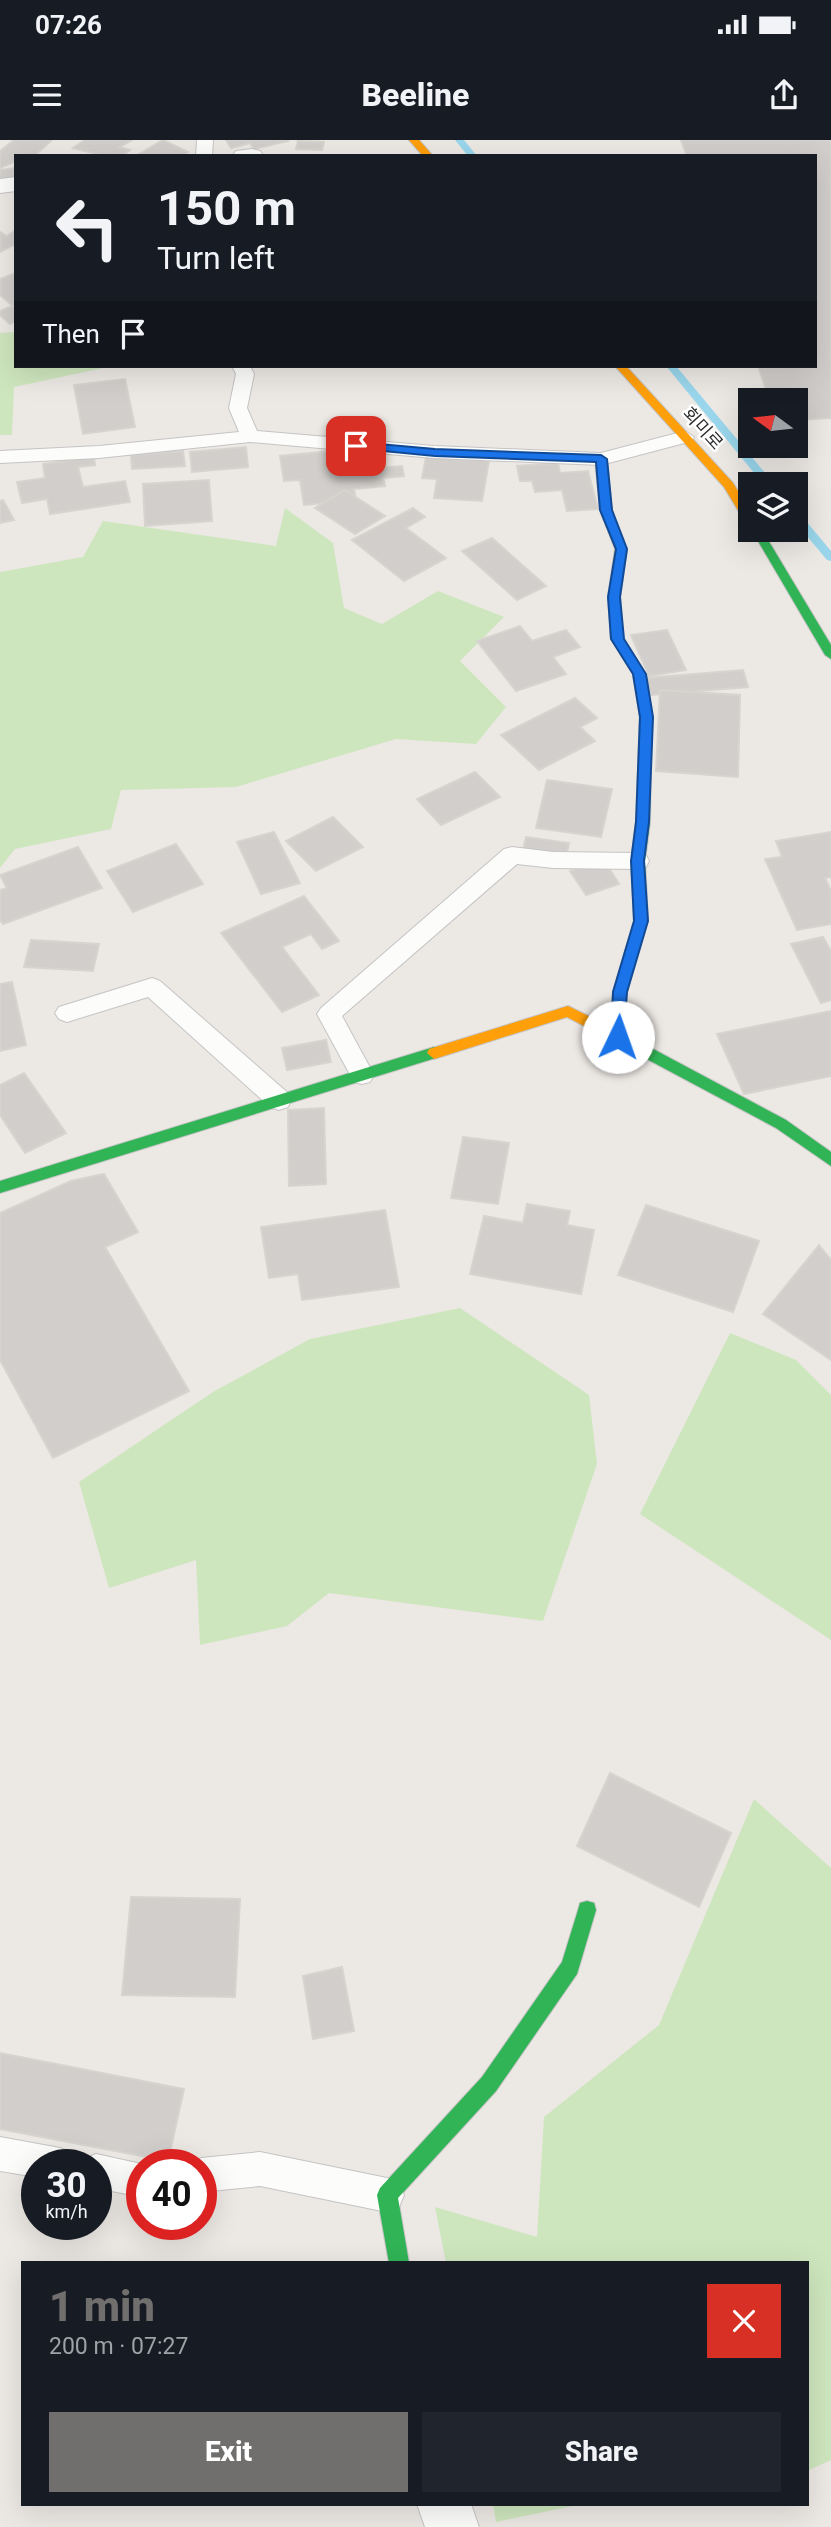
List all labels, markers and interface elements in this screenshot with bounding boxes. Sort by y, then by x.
text: 07:26 [35,10,102,40]
icon: menu [28,76,66,114]
text: Beeline [362,76,469,114]
icon: share [765,76,803,114]
text: 150 m [157,180,296,237]
icon: left [42,182,133,273]
text: Turn left [157,239,275,277]
icon: arrive [114,315,152,353]
text: Then [42,319,100,349]
north arrow [738,388,808,458]
map controls [738,388,808,542]
street label: 회미로 [679,403,727,453]
pin [326,416,386,476]
icon: arrive [337,427,375,465]
button: layers [738,472,808,542]
position arrow [581,1000,655,1074]
speed limit sign: 40 [126,2149,217,2240]
text: 30 [46,2165,87,2206]
text: km/h [45,2201,88,2222]
text: 1 min [49,2282,155,2331]
button: close [707,2284,781,2358]
text: 200 m · 07:27 [49,2333,188,2360]
button: Exit [49,2412,408,2492]
button: Share [422,2412,781,2492]

